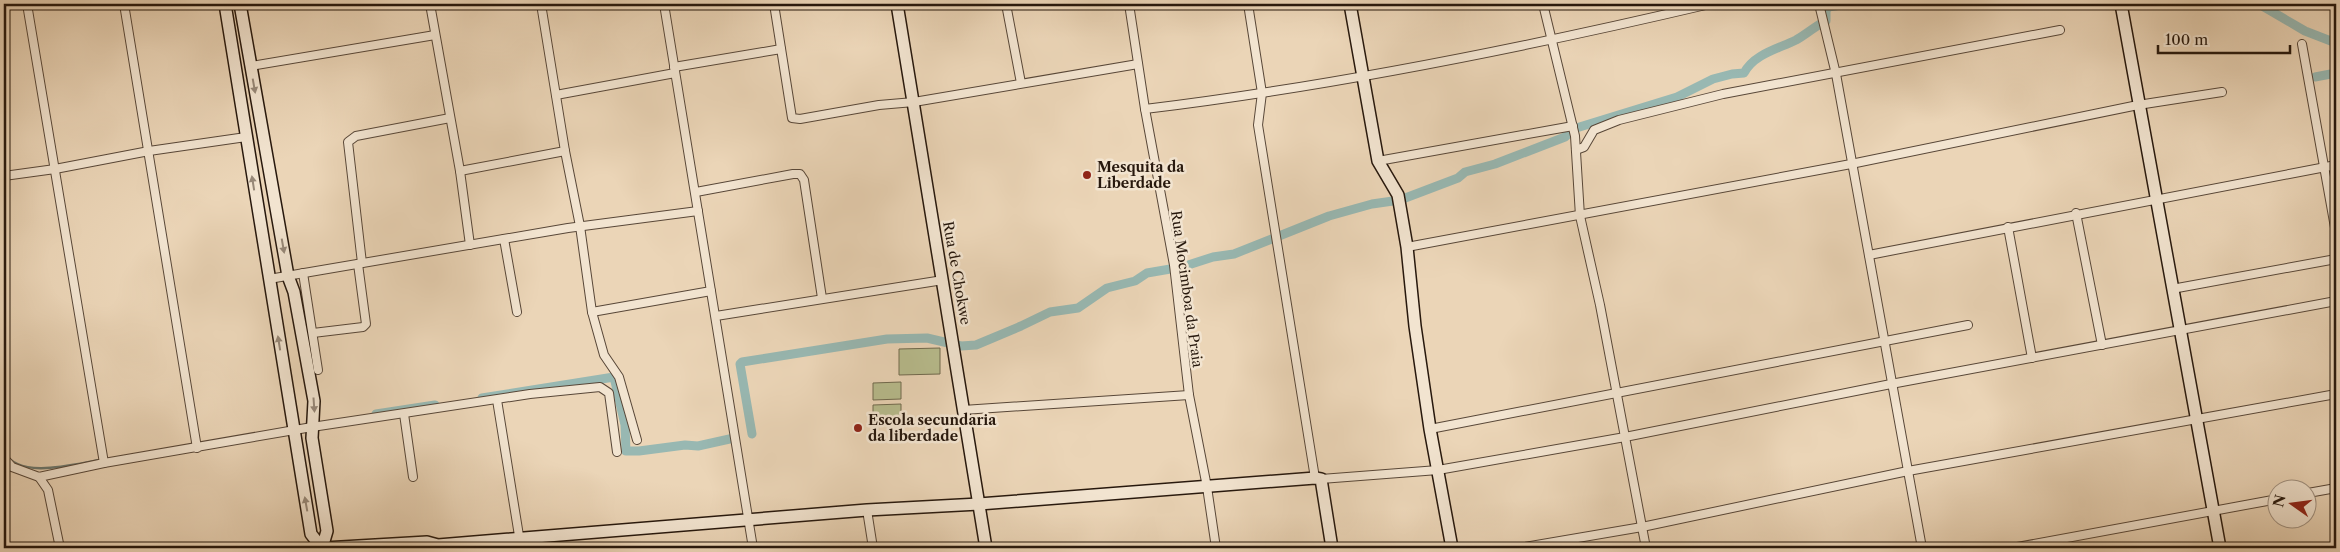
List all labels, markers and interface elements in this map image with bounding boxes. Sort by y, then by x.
scale bar [2158,22,2290,54]
text: 100 m [2165,30,2208,49]
one-way arrow [251,79,259,95]
place label: Mesquita da Liberdade [1097,158,1185,192]
marker: Mesquita da Liberdade [1081,169,1093,181]
one-way arrow [249,175,257,191]
street label: Rua Mocimboa da Praia [1167,209,1207,369]
street label: Rua de Chokwe [939,220,975,326]
one-way arrow [279,239,287,255]
one-way arrow [275,335,283,351]
one-way arrow [311,398,319,414]
place label: Escola secundaria da liberdade [868,411,997,445]
marker: Escola secundaria da liberdade [852,422,864,434]
north arrow [2268,480,2318,530]
text: N [2269,493,2290,509]
one-way arrow [302,496,310,511]

